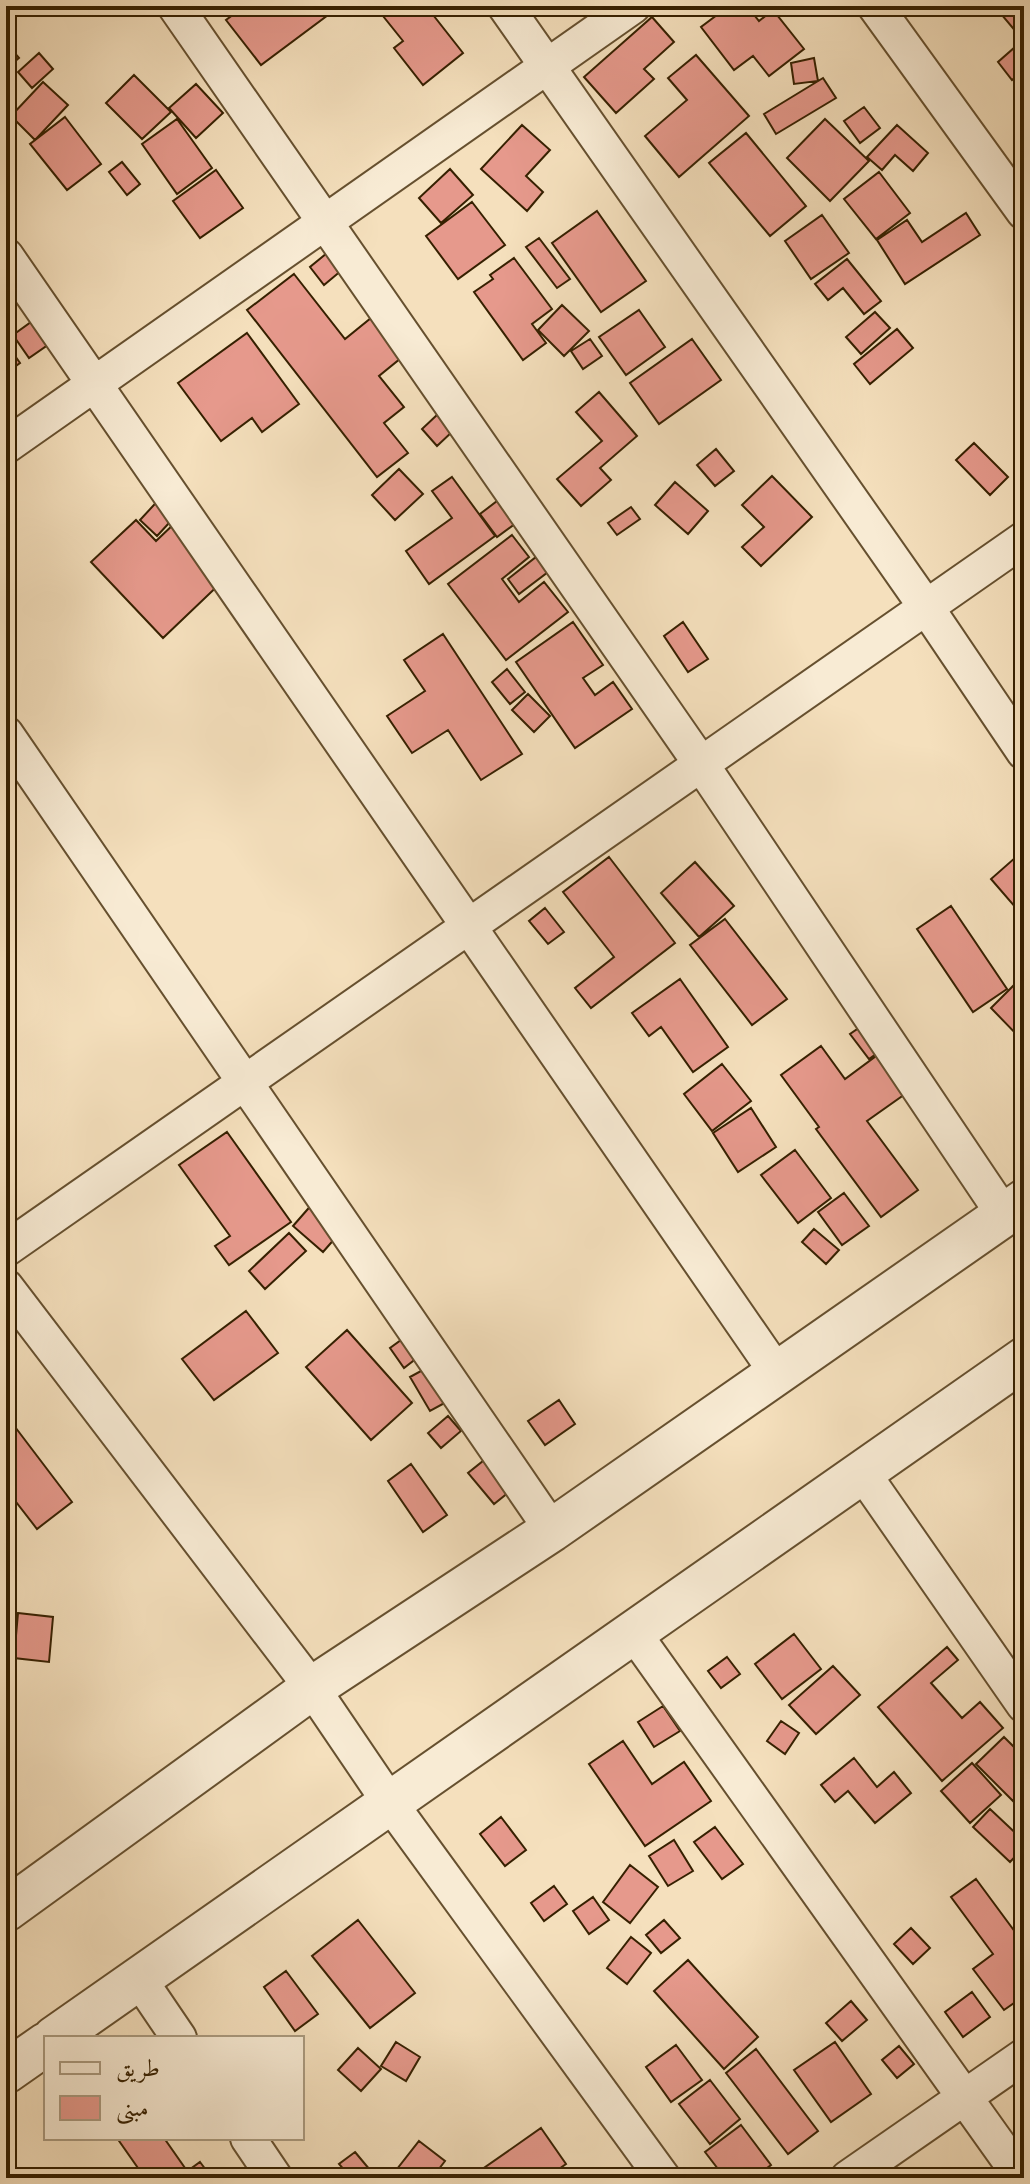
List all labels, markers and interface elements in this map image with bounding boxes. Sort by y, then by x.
legend [44,2036,304,2140]
text: طريق [116,2052,160,2083]
text: مبنى [116,2092,149,2125]

